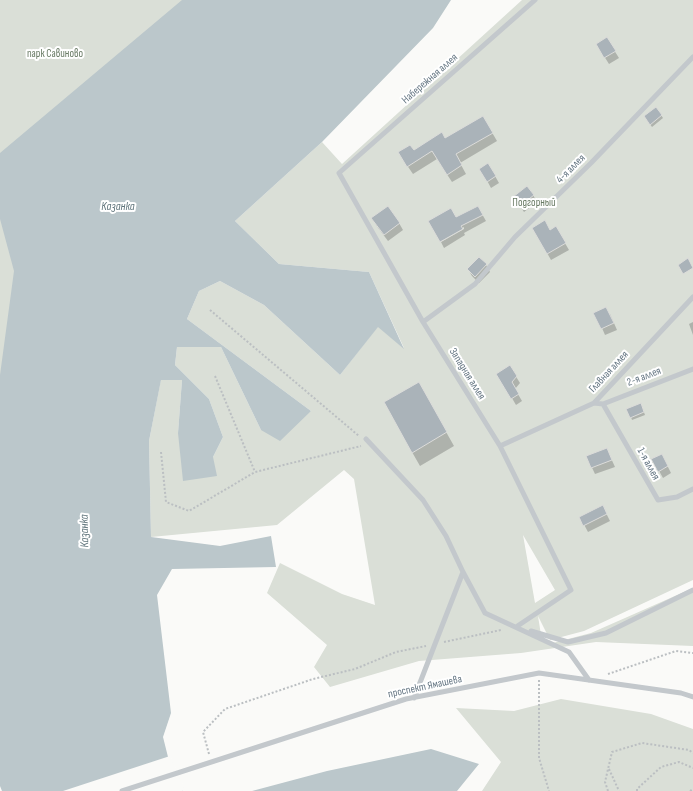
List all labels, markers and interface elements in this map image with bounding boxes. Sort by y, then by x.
park label: парк Савиново [27,47,83,61]
street label: Набережная аллея [399,51,461,107]
street label: 4-я аллея [554,152,588,186]
park label: Подгорный [512,196,556,210]
water label: Казанка [101,200,135,214]
street label: Западная аллея [446,346,488,402]
street label: Главная аллея [586,349,632,395]
street label: 2-я аллея [625,364,663,390]
street label: 1-я аллея [634,446,662,482]
water label: Казанка [78,514,92,548]
street label: проспект Ямашева [387,673,463,701]

